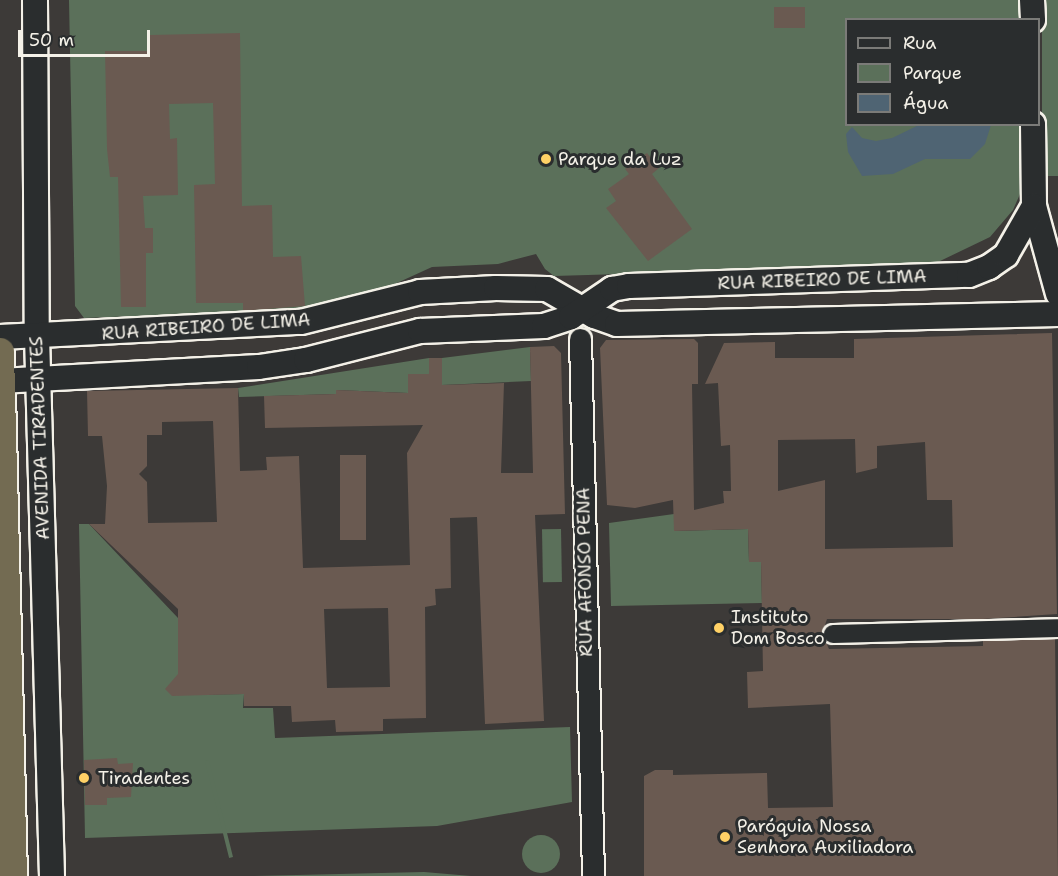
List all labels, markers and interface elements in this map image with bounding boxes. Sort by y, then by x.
scale bar [21,18,153,56]
legend [845,18,1040,126]
text: 50 m [29,28,74,52]
text: Rua [903,31,936,55]
text: Parque [903,61,962,85]
text: Água [903,91,948,115]
place label: Parque da Luz [558,148,682,170]
marker: Parque da Luz [539,152,553,166]
street label: RUA RIBEIRO DE LIMA [717,266,927,294]
street label: RUA RIBEIRO DE LIMA [101,309,311,345]
street label: AVENIDA TIRADENTES [26,336,54,540]
street label: RUA AFONSO PENA [573,487,597,657]
place label: Instituto Dom Bosco [731,607,825,650]
marker: Instituto Dom Bosco [712,621,726,635]
place label: Tiradentes [98,767,190,789]
marker: Tiradentes [75,769,93,787]
place label: Paróquia Nossa Senhora Auxiliadora [737,816,913,858]
marker: Paróquia Nossa Senhora Auxiliadora [718,830,732,844]

